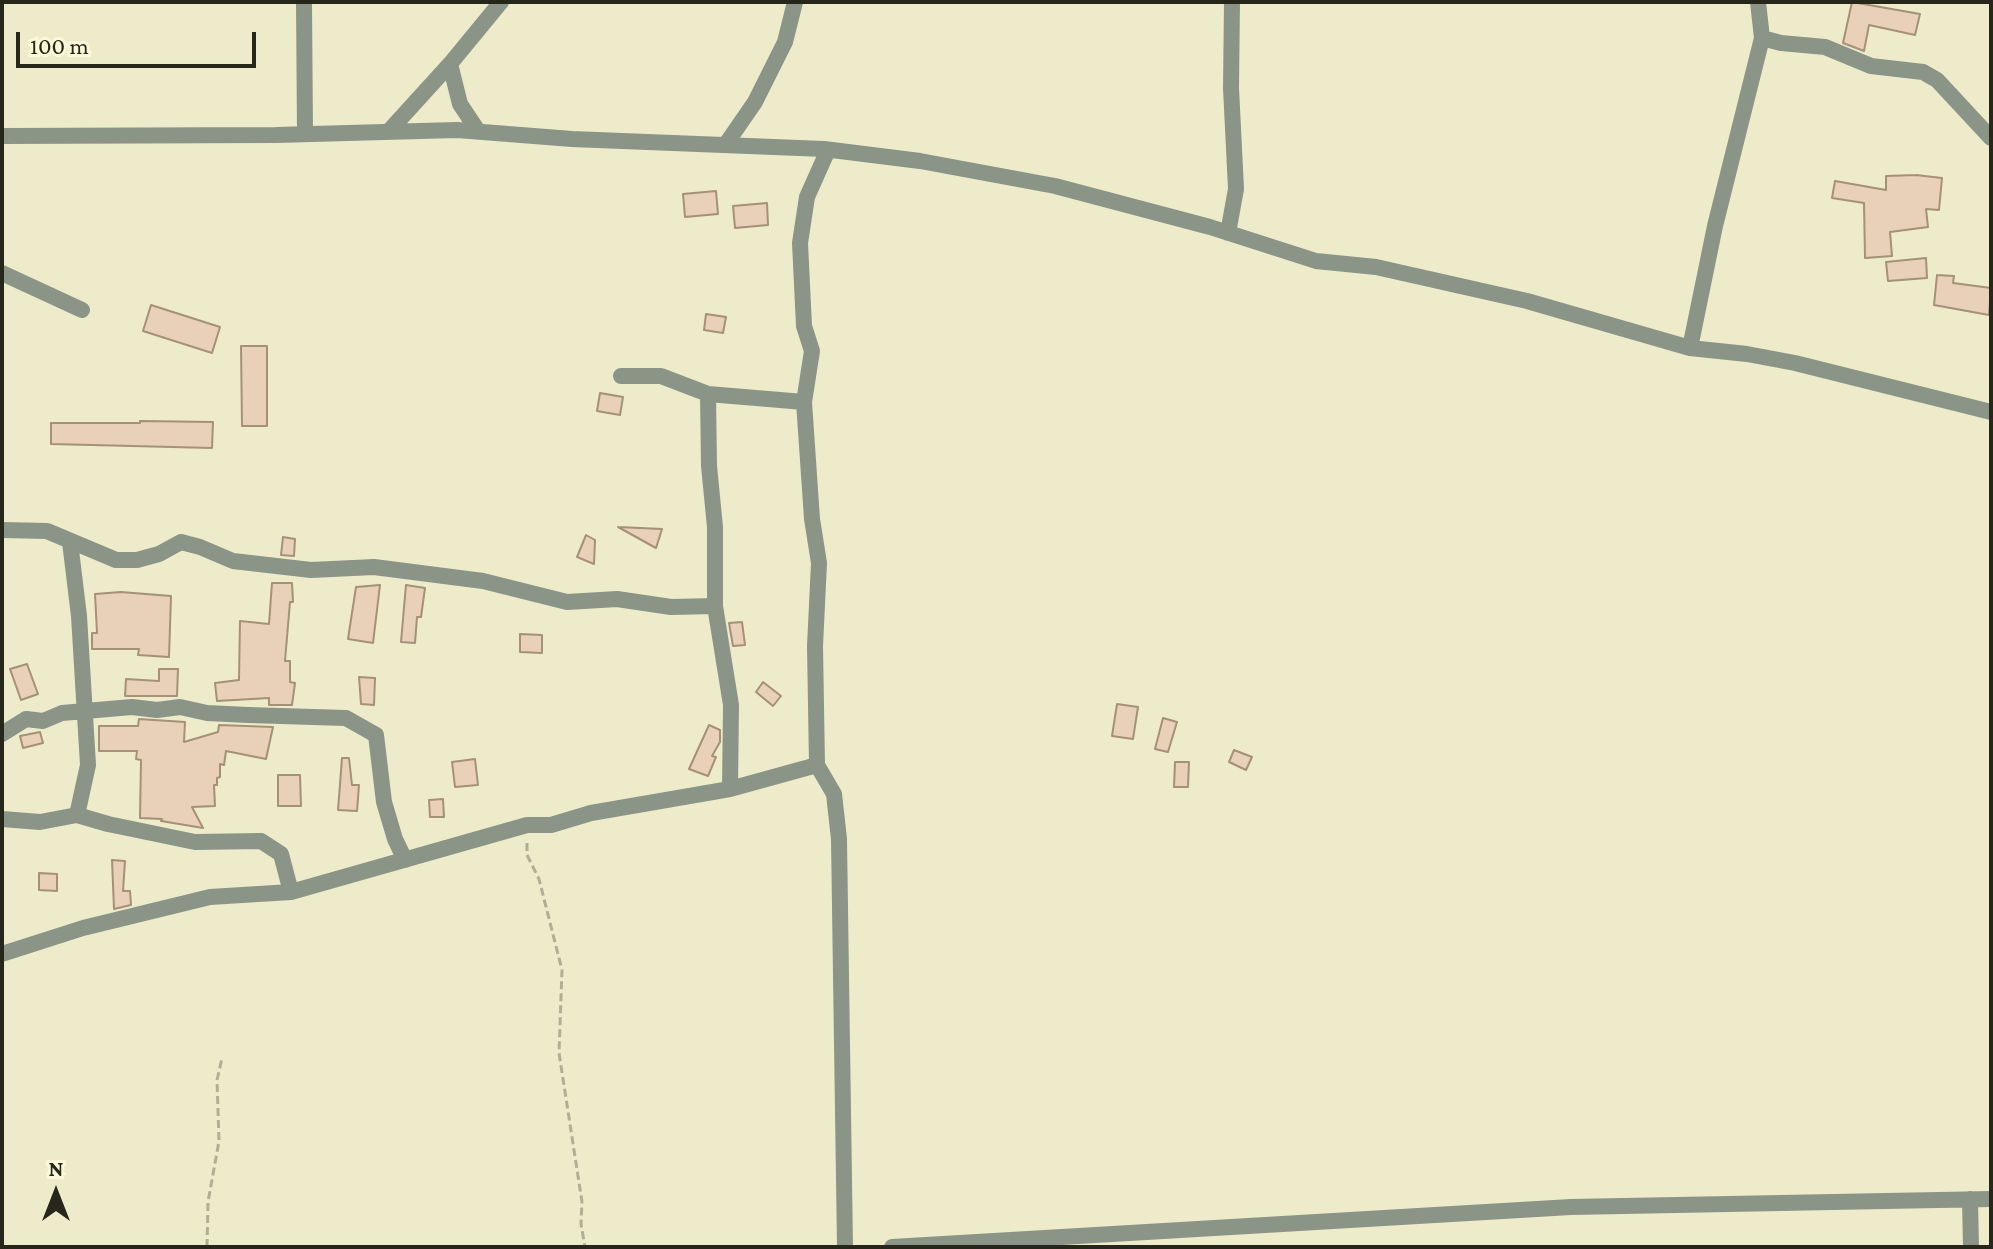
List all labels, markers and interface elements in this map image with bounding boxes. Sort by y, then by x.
scale bar [20,16,260,66]
text: 100 m [30,32,89,59]
north arrow [16,1153,96,1233]
text: N [49,1156,64,1181]

